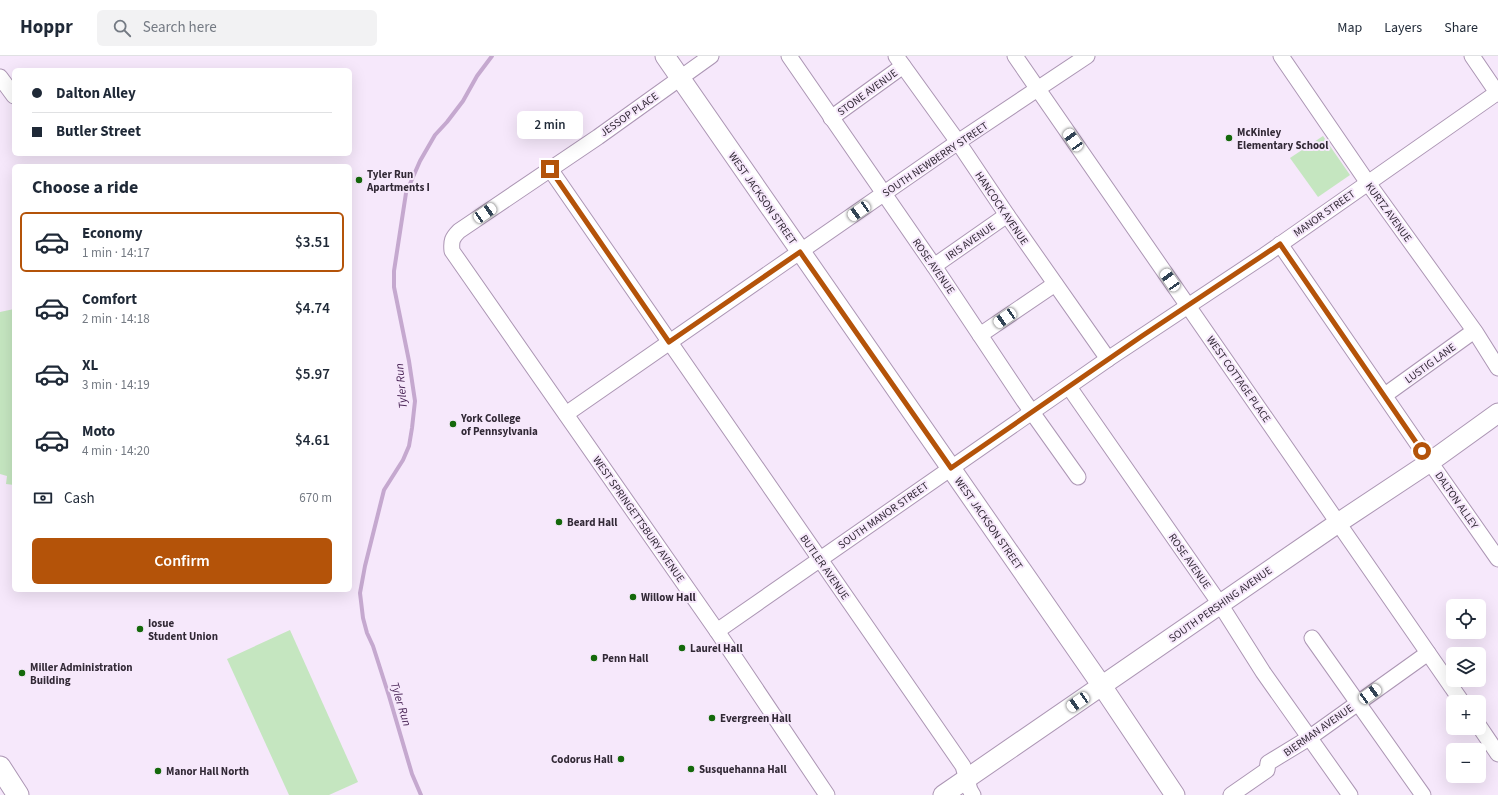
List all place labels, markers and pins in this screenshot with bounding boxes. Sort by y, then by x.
place label: McKinley Elementary School [1237,125,1329,153]
marker: McKinley Elementary School [1224,133,1234,143]
place label: Tyler Run Apartments I [366,167,430,195]
marker: Tyler Run Apartments I [354,175,364,185]
place label: York College of Pennsylvania [460,411,538,439]
marker: York College of Pennsylvania [448,419,458,429]
place label: Beard Hall [567,515,618,530]
marker: Beard Hall [554,517,564,527]
place label: Willow Hall [641,590,696,605]
marker: Willow Hall [628,592,638,602]
place label: Iosue Student Union [148,616,218,644]
marker: Iosue Student Union [135,624,145,634]
place label: Laurel Hall [690,641,743,656]
marker: Laurel Hall [677,643,687,653]
place label: Penn Hall [602,651,649,666]
marker: Penn Hall [589,653,599,663]
place label: Miller Administration Building [30,660,133,688]
marker: Miller Administration Building [17,668,27,678]
place label: Evergreen Hall [720,711,792,726]
marker: Evergreen Hall [707,713,717,723]
place label: Codorus Hall [551,752,614,767]
marker: Codorus Hall [616,754,626,764]
place label: Susquehanna Hall [699,762,788,777]
place label: Manor Hall North [166,764,249,779]
marker: Susquehanna Hall [686,764,696,774]
marker: Manor Hall North [153,766,163,776]

